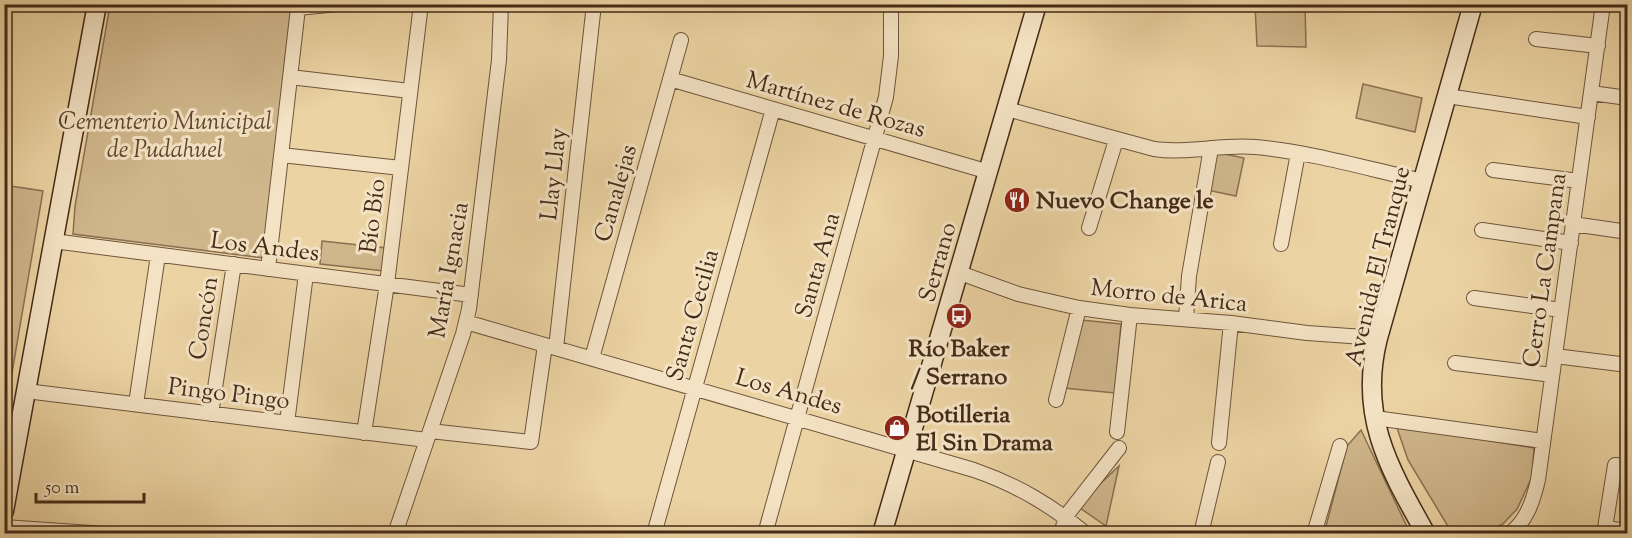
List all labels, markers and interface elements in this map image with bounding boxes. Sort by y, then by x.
street label: Martínez de Rozas [742,64,929,148]
park label: Cementerio Municipal de Pudahuel [58,106,272,168]
street label: Llay Llay [533,126,577,222]
street label: Canalejas [587,141,647,246]
street label: Avenida El Tranque [1338,163,1420,370]
street label: Cerro La Campana [1516,171,1576,370]
street label: Bío Bío [353,177,395,256]
restaurant icon: Nuevo Change le [1002,185,1032,215]
place label: Nuevo Change le [1036,185,1214,219]
street label: María Ignacia [421,199,479,341]
street label: Santa Ana [788,209,850,322]
street label: Serrano [911,219,967,306]
street label: Los Andes [208,224,321,272]
street label: Santa Cecilia [659,246,729,386]
street label: Morro de Arica [1089,272,1249,322]
street label: Concón [182,274,228,362]
bus stop icon: Río Baker / Serrano [944,301,974,331]
place label: Río Baker / Serrano [908,333,1011,395]
street label: Los Andes [731,361,846,424]
street label: Pingo Pingo [166,371,292,419]
place label: Botilleria El Sin Drama [916,399,1054,461]
shop icon: Botilleria El Sin Drama [882,413,912,443]
scale bar [36,466,144,504]
text: 50 m [44,476,80,502]

